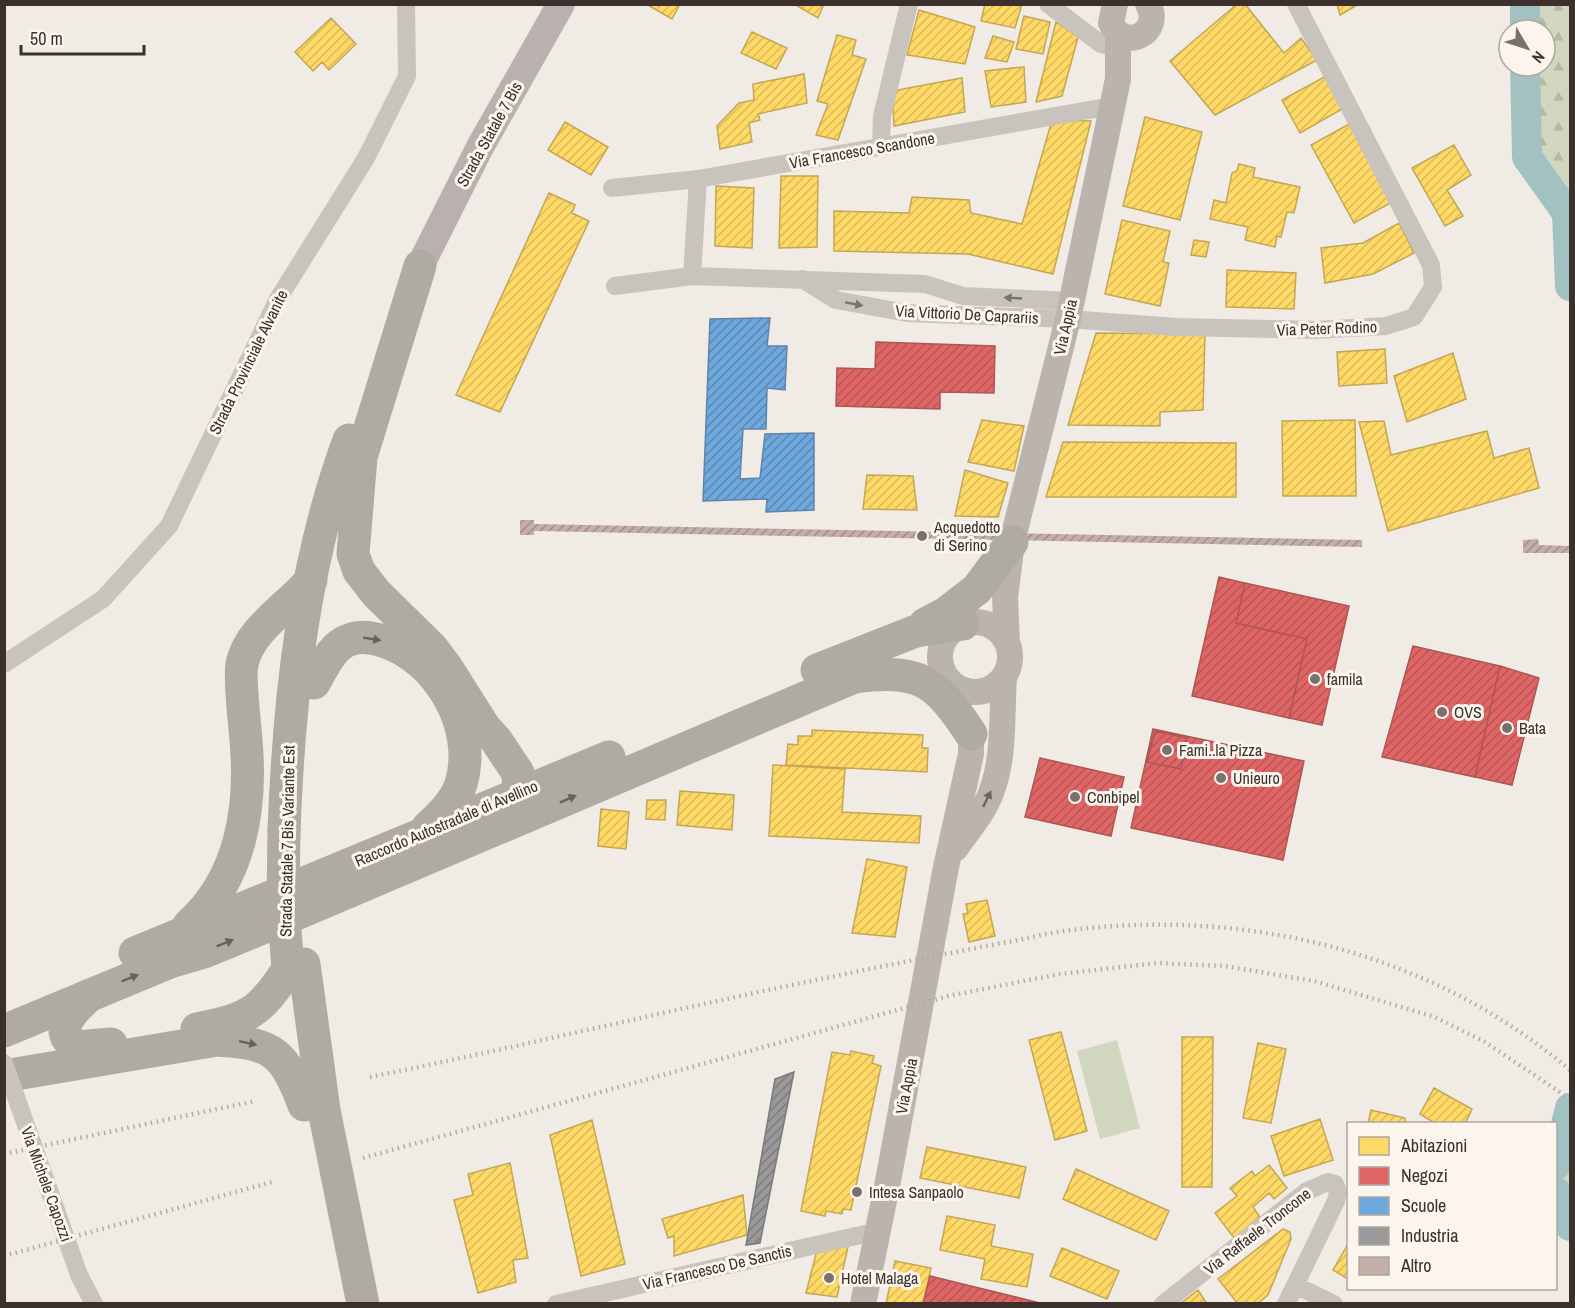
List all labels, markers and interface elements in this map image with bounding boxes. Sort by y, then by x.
scale bar [21,18,144,56]
north arrow [1497,18,1557,78]
text: 50 m [30,26,63,51]
text: N [1527,47,1550,68]
street label: Strada Statale 7 Bis [451,78,527,190]
street label: Via Francesco Scandone [788,126,936,174]
street label: Strada Provinciale Alvanite [203,286,293,438]
one-way arrow [1004,294,1023,303]
street label: Via Appia [1048,296,1082,357]
street label: Via Vittorio De Caprariis [895,299,1039,329]
one-way arrow [845,300,864,309]
street label: Via Peter Rodino [1276,315,1378,341]
place label: Acquedotto di Serino [933,516,1000,556]
marker: Acquedotto di Serino [915,529,929,543]
one-way arrow [362,634,381,643]
place label: famila [1327,668,1363,690]
marker: famila [1308,672,1322,686]
place label: OVS [1454,701,1482,723]
marker: OVS [1435,705,1449,719]
place label: Bata [1519,717,1547,739]
marker: Bata [1500,721,1514,735]
place label: Fami..la Pizza [1179,739,1263,761]
marker: Fami..la Pizza [1160,743,1174,757]
street label: Strada Statale 7 Bis Variante Est [274,745,300,937]
place label: Unieuro [1233,767,1280,789]
marker: Unieuro [1214,771,1228,785]
street label: Raccordo Autostradale di Avellino [351,774,541,872]
place label: Conbipel [1087,786,1140,808]
marker: Conbipel [1068,790,1082,804]
one-way arrow [983,791,992,808]
one-way arrow [559,794,577,804]
one-way arrow [217,938,235,948]
one-way arrow [121,973,139,982]
one-way arrow [239,1039,258,1048]
street label: Via Appia [890,1055,922,1116]
legend [1347,1122,1557,1290]
street label: Via Michele Capozzi [16,1123,78,1245]
text: Abitazioni [1400,1133,1467,1158]
text: Negozi [1401,1163,1448,1188]
place label: Intesa Sanpaolo [869,1181,964,1203]
street label: Via Raffaele Troncone [1199,1182,1315,1280]
marker: Intesa Sanpaolo [850,1185,864,1199]
text: Scuole [1401,1193,1446,1218]
text: Industria [1401,1223,1458,1248]
street label: Via Francesco De Sanctis [640,1239,794,1295]
text: Altro [1400,1253,1431,1278]
place label: Hotel Malaga [841,1267,919,1289]
marker: Hotel Malaga [822,1271,836,1285]

